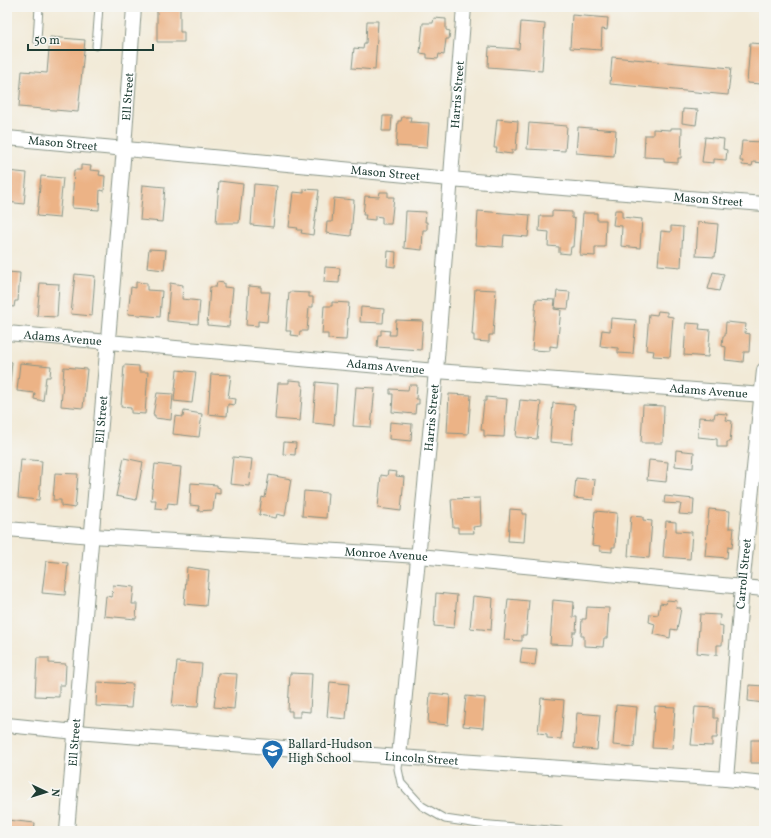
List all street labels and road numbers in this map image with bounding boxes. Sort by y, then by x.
street label: Harris Street [448,60,469,129]
street label: Ell Street [119,72,138,121]
street label: Mason Street [27,133,98,155]
street label: Mason Street [350,163,421,185]
street label: Mason Street [673,190,744,211]
street label: Adams Avenue [23,328,103,350]
street label: Adams Avenue [346,356,426,379]
street label: Adams Avenue [669,381,749,403]
street label: Harris Street [421,383,444,452]
street label: Ell Street [92,395,112,444]
street label: Carroll Street [733,538,756,610]
street label: Monroe Avenue [344,544,429,566]
street label: Ell Street [65,718,85,767]
street label: Lincoln Street [384,749,459,770]

